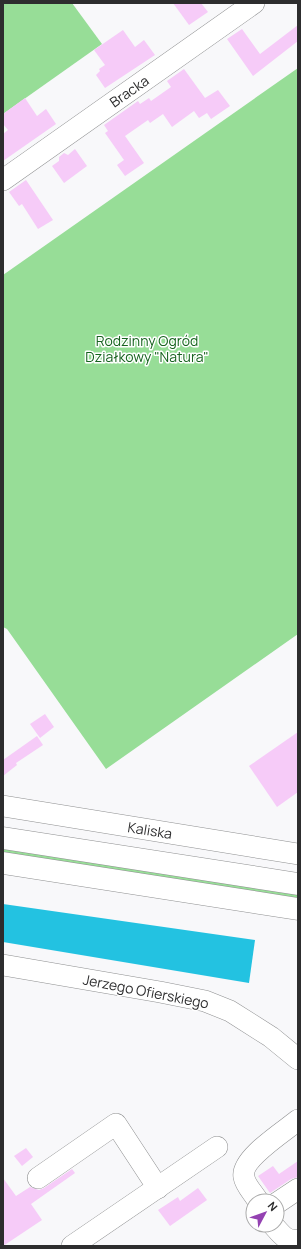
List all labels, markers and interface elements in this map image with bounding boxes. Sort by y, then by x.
street label: Bracka [106,71,152,111]
park label: Rodzinny Ogród Działkowy "Natura" [85,331,209,366]
street label: Kaliska [126,817,174,843]
street label: Jerzego Ofierskiego [81,969,211,1013]
north arrow [245,1193,285,1233]
text: N [265,1198,281,1214]

